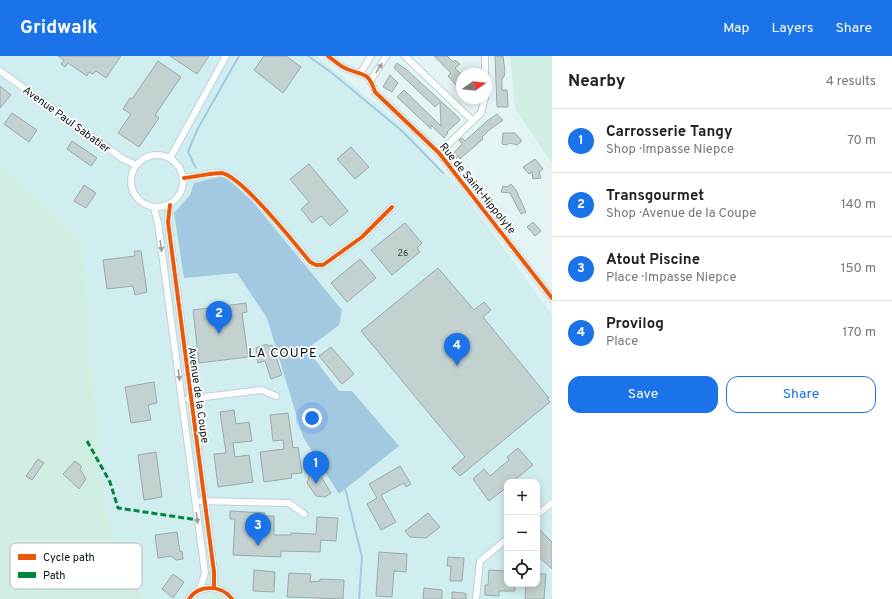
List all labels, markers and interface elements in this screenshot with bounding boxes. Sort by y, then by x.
text: Gridwalk [20,16,98,40]
text: Map [723,20,749,37]
text: Layers [771,20,813,37]
text: Share [835,20,872,37]
one-way arrow [375,62,382,74]
north arrow [456,68,492,104]
text: Nearby [568,71,625,93]
text: 4 results [826,74,876,90]
street label: Avenue Paul Sabatier [20,83,114,157]
text: Carrosserie Tangy [606,123,733,142]
text: 1 [578,133,584,149]
text: 70 m [847,133,876,149]
street label: Rue de Saint-Hippolyte [436,140,518,237]
text: Shop · Impasse Niepce [606,142,734,158]
text: Transgourmet [606,187,704,206]
text: 2 [577,197,585,213]
text: 140 m [841,197,876,213]
text: Shop · Avenue de la Coupe [606,206,756,222]
one-way arrow [158,240,164,252]
house number: 26 [398,248,408,259]
text: Atout Piscine [606,251,700,270]
text: 3 [577,261,585,277]
text: 150 m [841,261,876,277]
text: Place · Impasse Niepce [606,270,736,286]
pin: 2 [206,301,232,334]
text: Provilog [606,315,664,334]
text: 4 [577,325,585,341]
text: 170 m [842,325,876,341]
pin: 4 [444,333,470,366]
text: Place [606,334,638,350]
street label: Avenue de la Coupe [184,346,212,444]
district label: LA COUPE [248,346,318,362]
one-way arrow [176,369,182,381]
button: Save [568,376,718,413]
button: Share [726,376,876,413]
your location [302,408,322,428]
pin: 1 [303,451,329,484]
map controls [504,479,540,587]
button: + [504,479,540,515]
one-way arrow [194,511,200,524]
pin: 3 [245,513,271,546]
button: − [504,515,540,551]
legend [10,543,142,589]
text: Cycle path [43,551,95,565]
button: locate [504,551,540,587]
text: Path [43,569,65,583]

